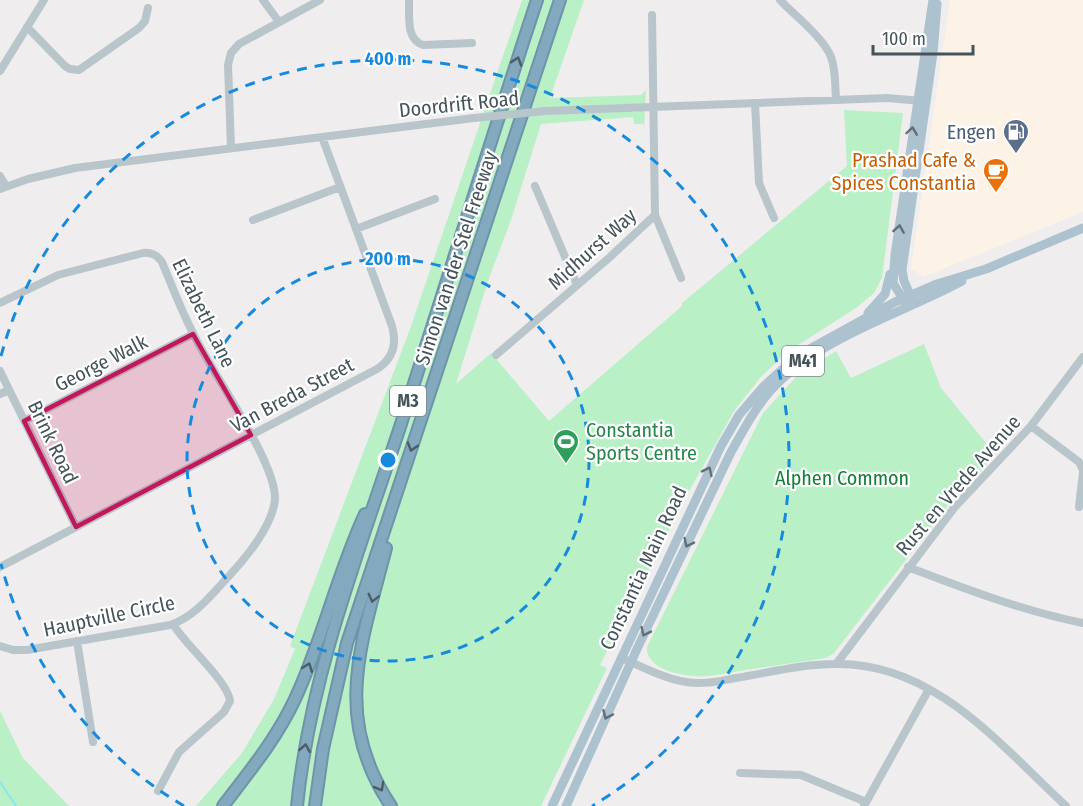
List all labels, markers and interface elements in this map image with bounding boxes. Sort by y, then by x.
scale bar [873,18,974,56]
text: 100 m [882,28,926,50]
text: 400 m [365,48,411,70]
one-way arrow [510,56,522,67]
street label: Doordrift Road [398,86,520,122]
fuel station icon: Engen [1001,117,1031,155]
place label: Engen [947,120,996,144]
one-way arrow [906,126,918,135]
street label: Simon van der Stel Freeway [410,148,502,368]
place label: Prashad Cafe & Spices Constantia [832,148,976,195]
cafe icon: Prashad Cafe & Spices Constantia [981,156,1011,194]
street label: Midhurst Way [543,203,641,295]
one-way arrow [892,225,904,234]
text: 200 m [364,248,411,270]
street label: Elizabeth Lane [167,255,241,371]
street label: George Walk [51,329,152,397]
road number: M41 [782,346,824,376]
street label: Van Breda Street [226,352,358,438]
road number: M3 [390,386,426,416]
street label: Brink Road [23,397,83,487]
street label: Rust en Vrede Avenue [891,410,1025,560]
place label: Constantia Sports Centre [586,418,697,465]
sports icon: Constantia Sports Centre [551,427,581,465]
one-way arrow [407,441,420,452]
centre of rings [378,450,398,470]
park label: Alphen Common [775,466,909,490]
one-way arrow [701,467,713,478]
street label: Constantia Main Road [595,482,691,654]
one-way arrow [683,536,695,547]
street label: Hauptville Circle [41,590,177,642]
one-way arrow [368,593,381,603]
one-way arrow [641,625,652,636]
one-way arrow [301,663,314,673]
one-way arrow [602,709,614,720]
one-way arrow [298,743,310,753]
one-way arrow [372,781,384,791]

